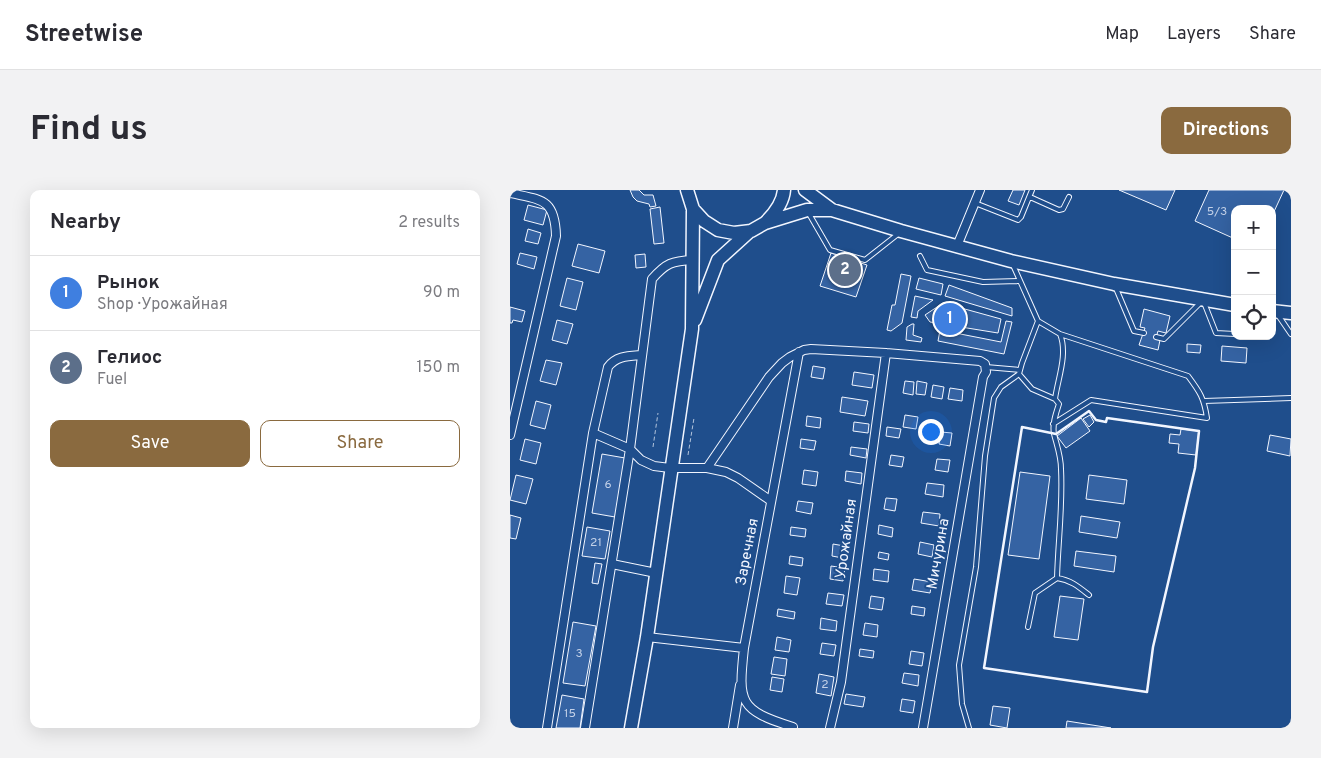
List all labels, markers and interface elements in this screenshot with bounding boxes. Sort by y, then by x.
text: Streetwise [25,20,143,50]
text: Map [1105,23,1139,46]
text: Layers [1167,23,1221,46]
text: Share [1249,23,1296,46]
button: Directions [1161,107,1291,154]
text: Find us [30,108,148,152]
house number: 5/3 [1207,204,1227,220]
map controls [1231,205,1276,340]
button: + [1231,205,1276,250]
text: Nearby [50,209,121,236]
text: 2 results [398,213,460,233]
button: − [1231,250,1276,295]
pin: 2 [829,251,861,289]
text: Рынок [97,271,160,295]
text: 1 [63,283,69,303]
text: 90 m [423,283,460,303]
text: Shop · Урожайная [97,295,228,315]
button: locate [1231,295,1276,340]
pin: 1 [934,300,966,338]
text: Гелиос [97,346,162,370]
text: 2 [61,358,71,378]
text: 150 m [417,358,460,378]
text: Fuel [97,370,127,390]
your location [918,419,944,445]
button: Save [50,420,250,467]
button: Share [260,420,460,467]
house number: 6 [604,477,612,493]
street label: Урожайная [832,498,862,580]
street label: Заречная [732,517,764,587]
street label: Мичурина [923,517,955,591]
house number: 21 [590,535,602,551]
house number: 3 [575,646,583,662]
house number: 2 [821,677,829,693]
house number: 15 [564,706,576,722]

